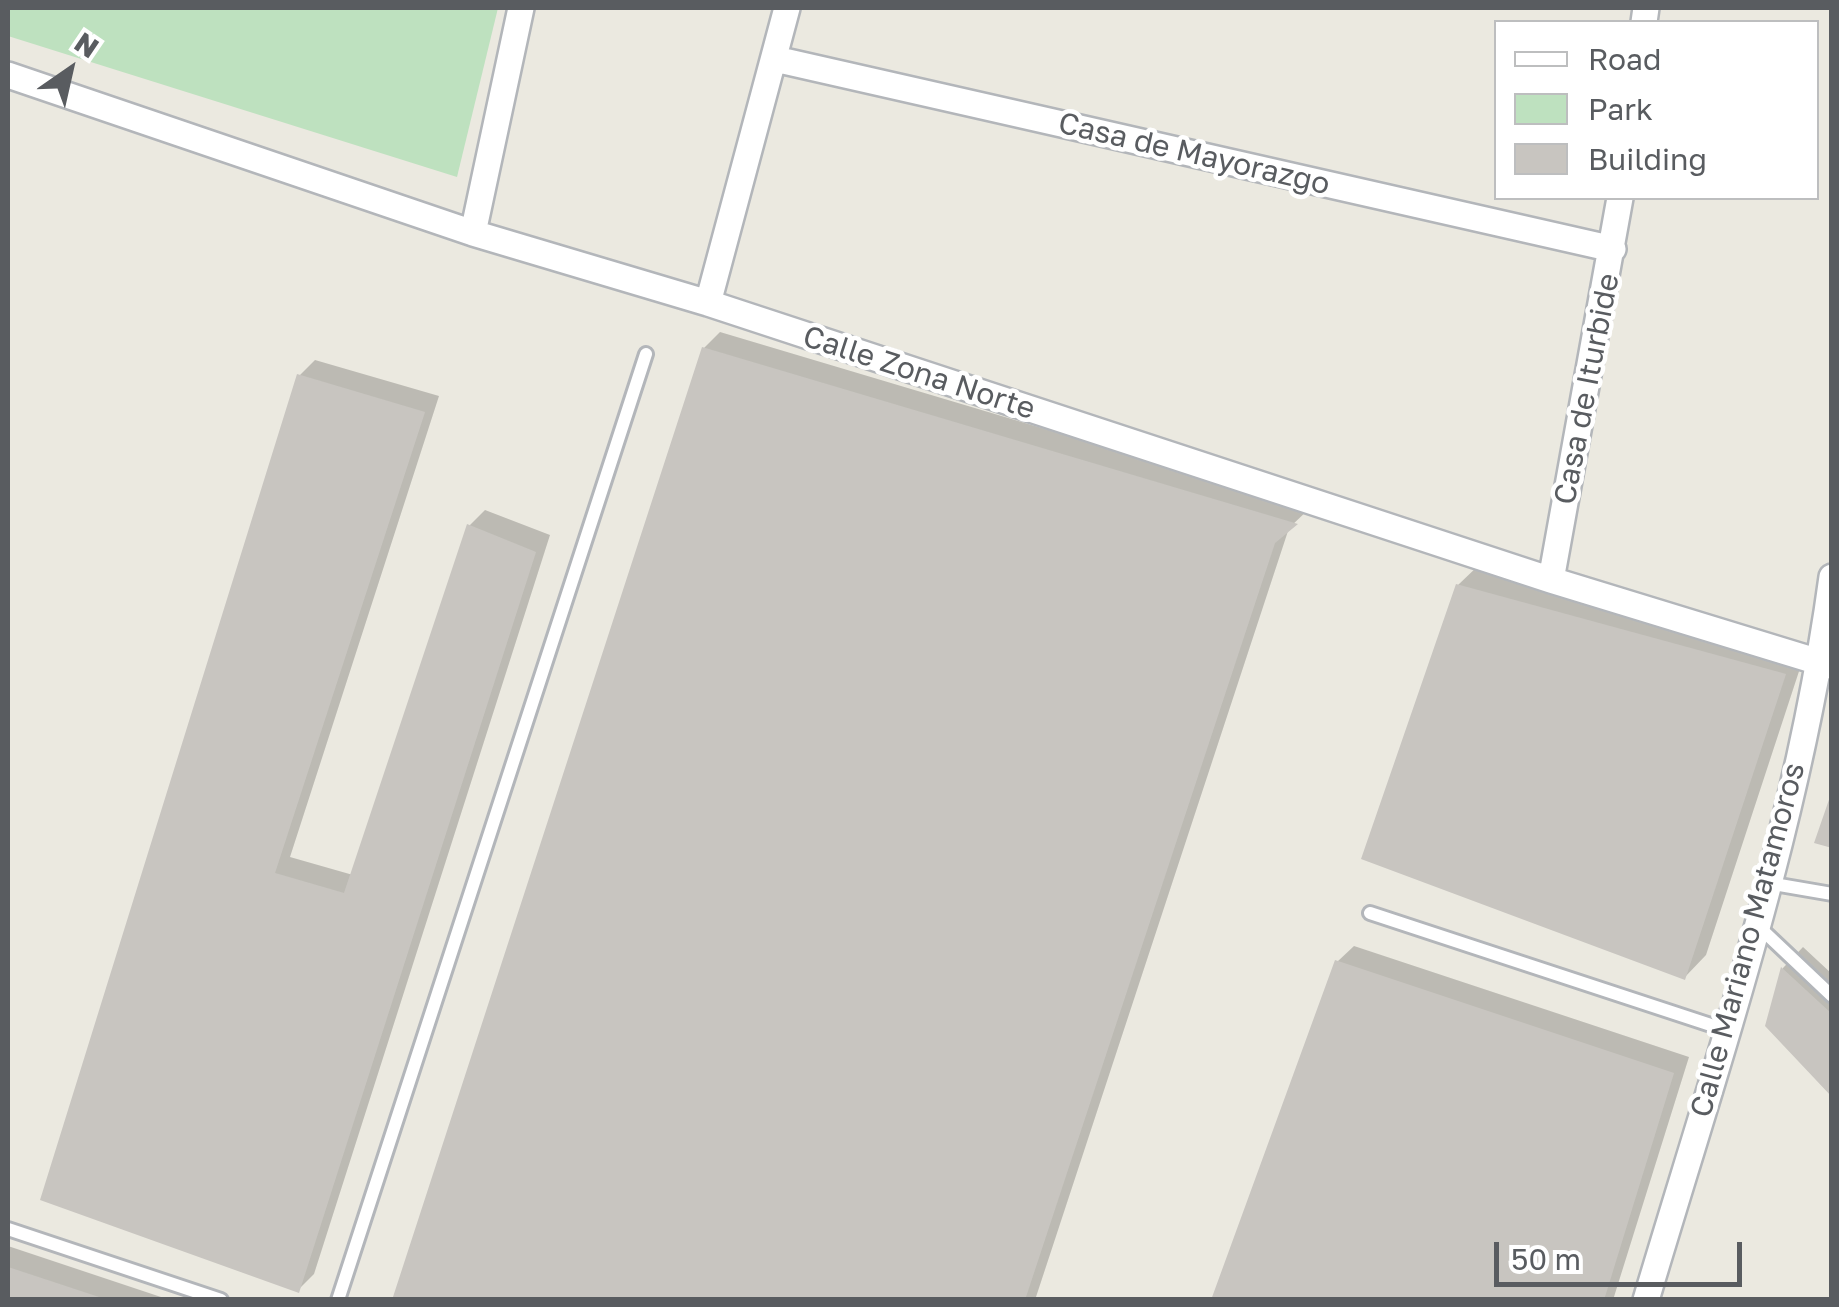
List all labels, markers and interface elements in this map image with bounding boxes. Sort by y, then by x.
north arrow [20,20,120,120]
legend [1494,20,1819,200]
text: N [69,25,105,64]
text: Road [1588,41,1662,77]
text: Park [1588,91,1653,127]
street label: Casa de Mayorazgo [1055,105,1333,203]
text: Building [1588,141,1707,177]
street label: Casa de Iturbide [1547,270,1627,508]
street label: Calle Zona Norte [798,318,1040,428]
street label: Calle Mariano Matamoros [1683,759,1813,1121]
scale bar [1499,1222,1746,1284]
text: 50 m [1511,1241,1581,1277]

